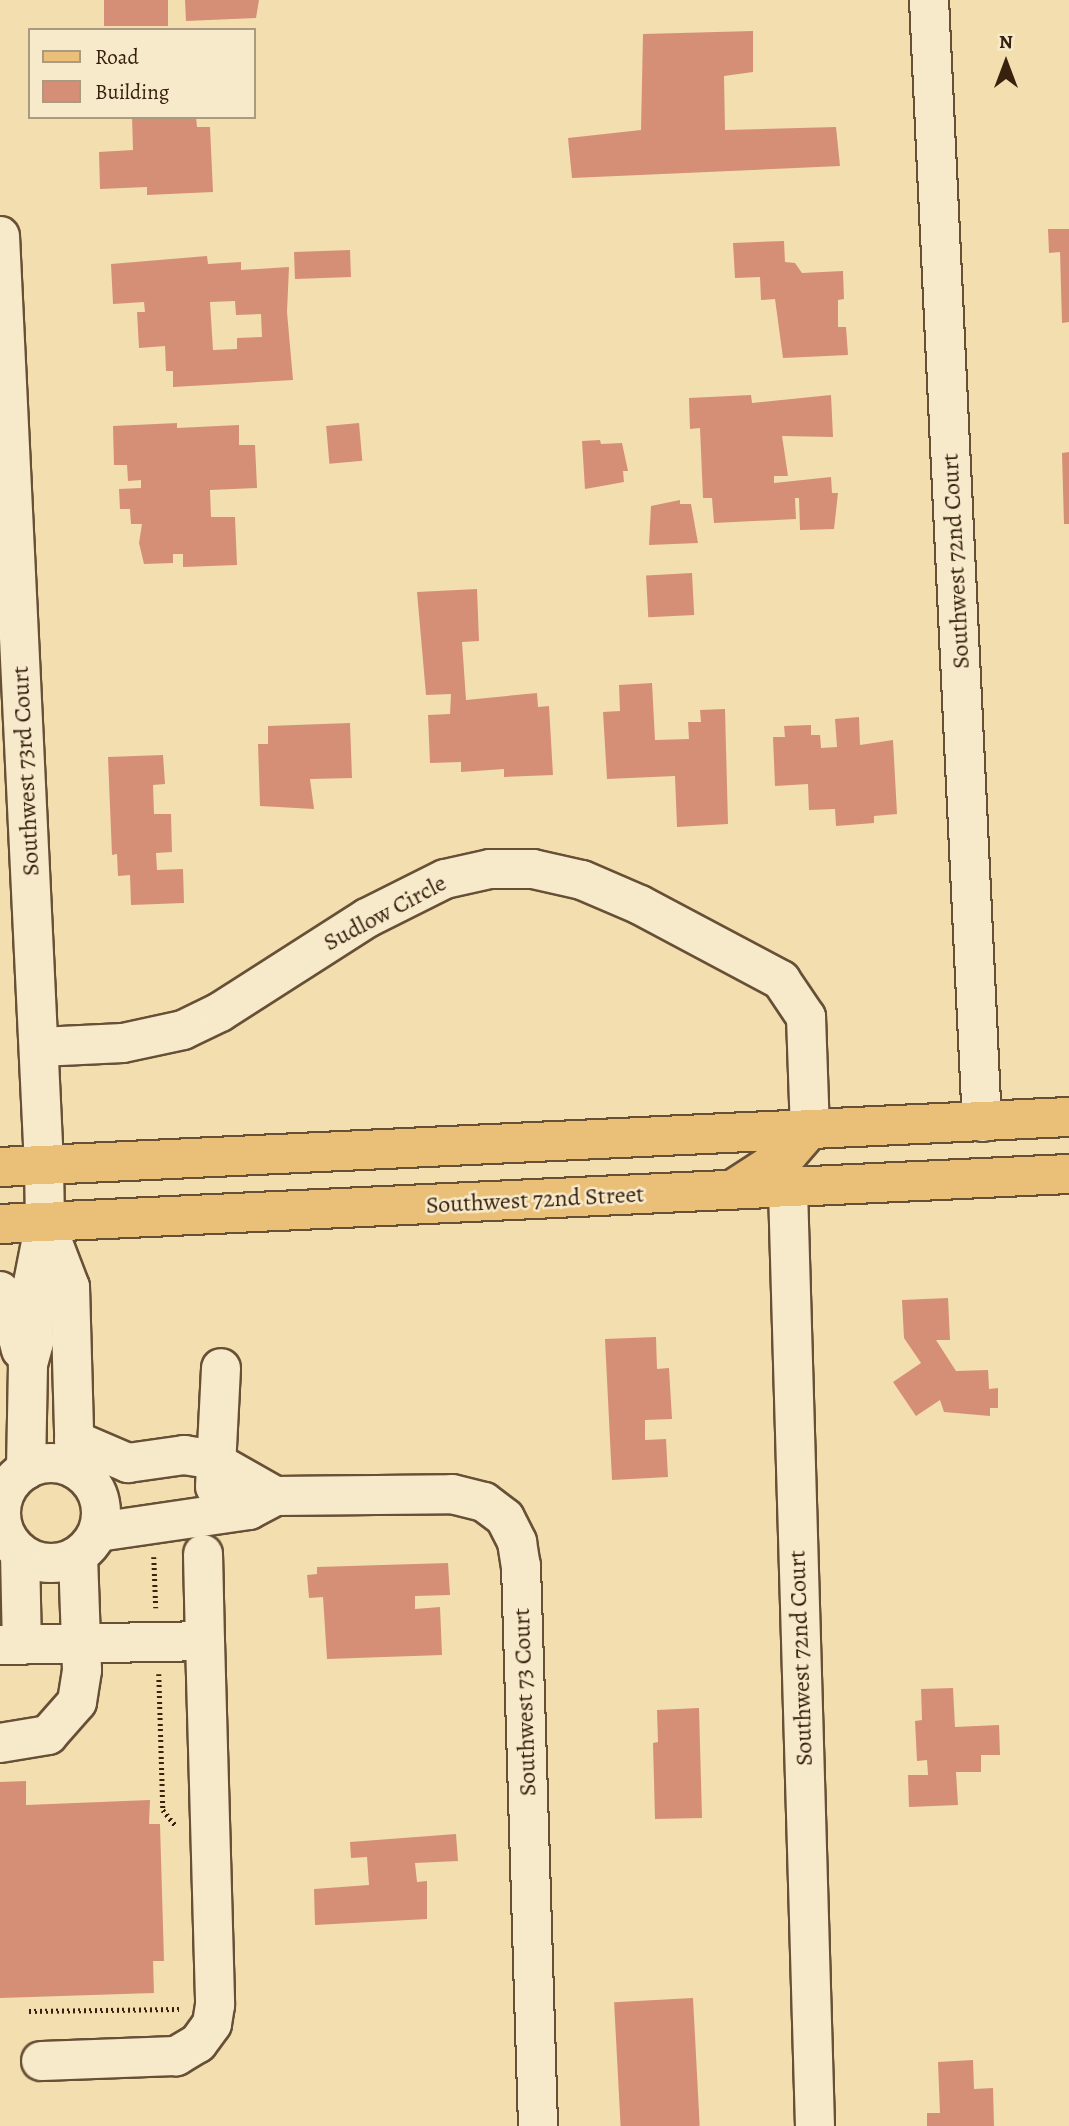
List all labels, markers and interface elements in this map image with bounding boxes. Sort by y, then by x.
legend [28,28,256,119]
north arrow [971,28,1041,98]
text: N [999,29,1013,55]
text: Road [95,43,139,71]
text: Building [95,78,169,106]
street label: Southwest 72nd Court [936,452,976,670]
street label: Southwest 73rd Court [6,665,46,877]
street label: Sudlow Circle [319,869,451,957]
street label: Southwest 72nd Street [425,1180,645,1220]
street label: Southwest 72nd Court [783,1550,819,1766]
street label: Southwest 73 Court [507,1607,543,1797]

